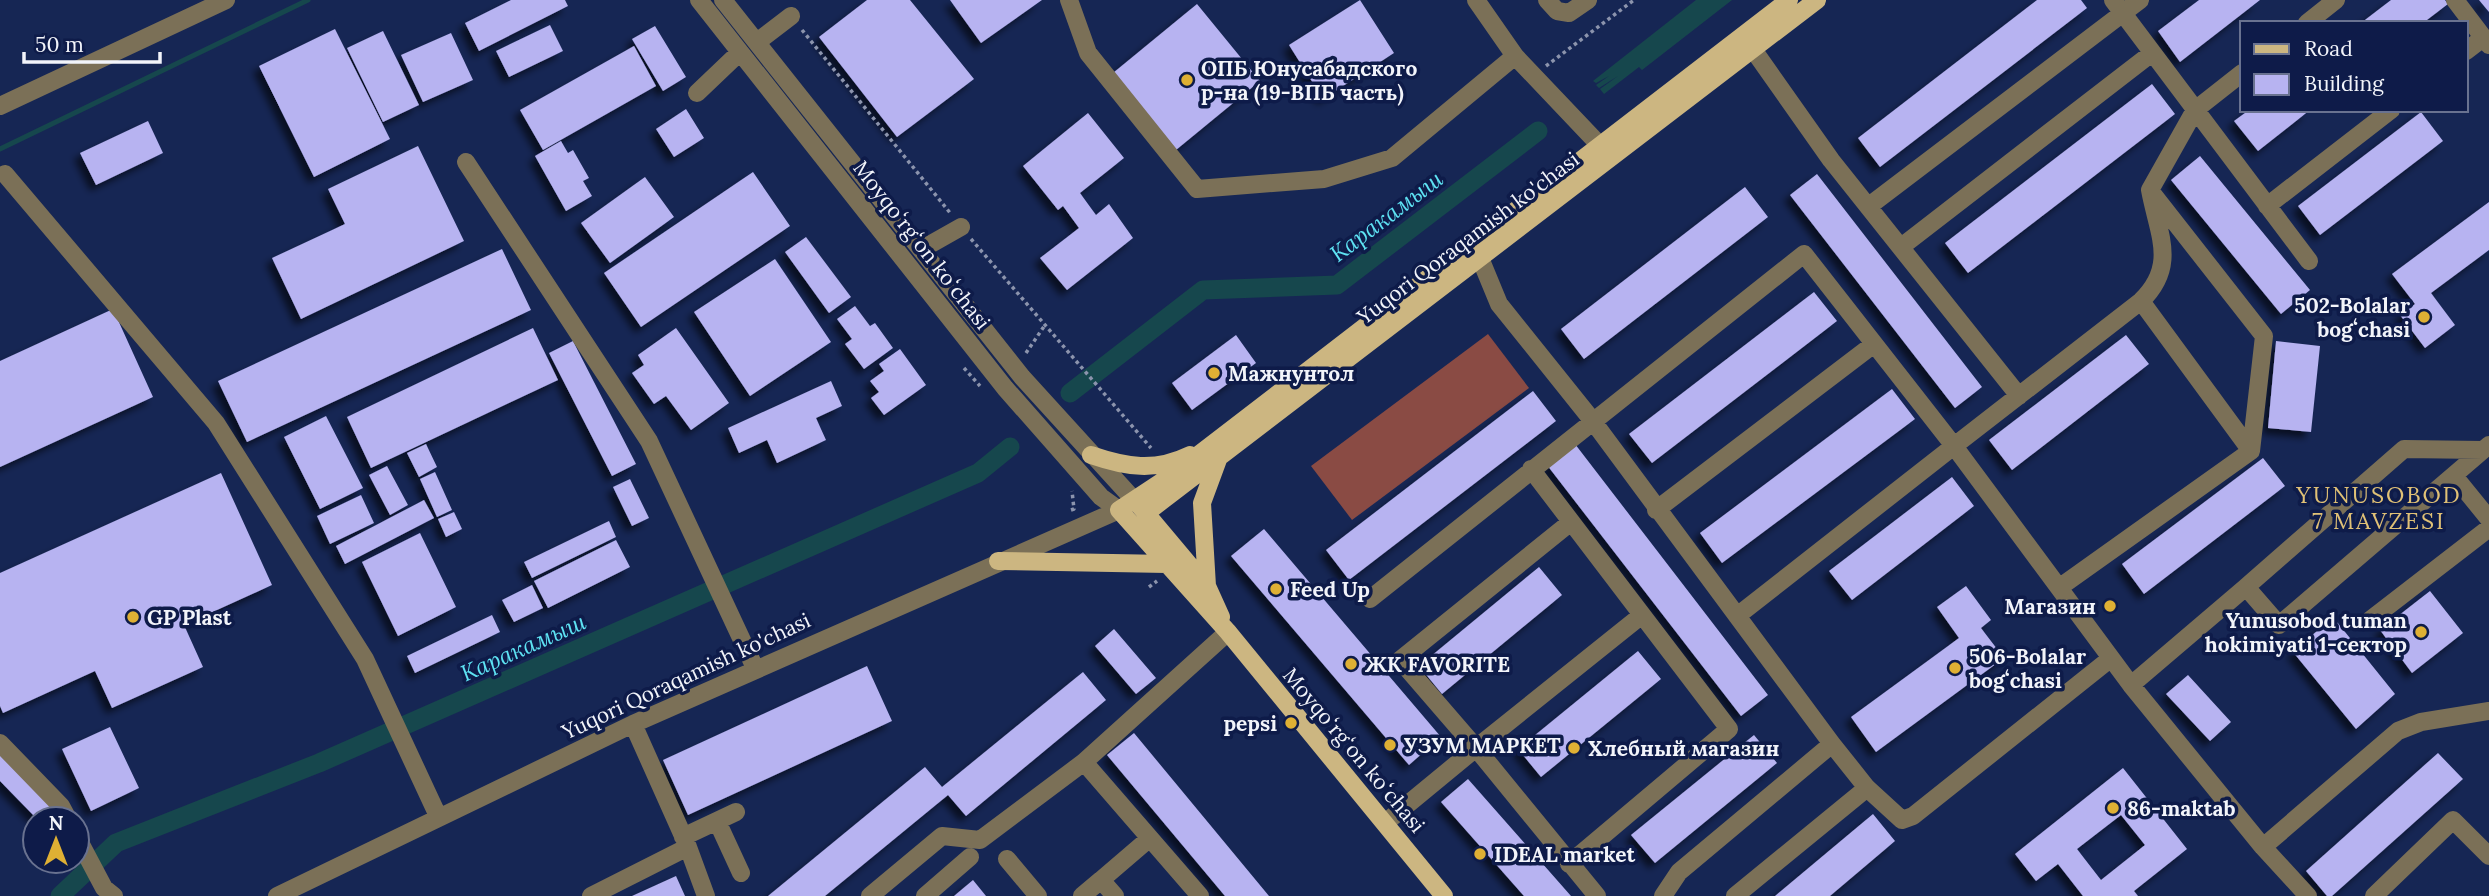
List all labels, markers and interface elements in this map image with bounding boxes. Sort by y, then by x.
scale bar [24,21,161,65]
legend [2240,21,2468,112]
text: 50 m [35,31,84,58]
text: Road [2304,35,2353,62]
place label: ОПБ Юнусабадского р-на (19-ВПБ часть) [1201,55,1417,106]
text: Building [2304,70,2384,97]
marker: ОПБ Юнусабадского р-на (19-ВПБ часть) [1179,72,1195,88]
street label: Yuqori Qoraqamish ko'chasi [1351,146,1584,331]
street label: Moyqoʻrgʻon koʻchasi [848,155,996,335]
water label: Каракамыш [1324,164,1448,268]
place label: 502-Bolalar bogʻchasi [2294,292,2410,343]
marker: 502-Bolalar bogʻchasi [2416,309,2432,325]
place label: Мажнунтол [1228,360,1354,387]
marker: Мажнунтол [1206,365,1222,381]
district label: YUNUSOBOD 7 MAVZESI [2295,480,2462,535]
place label: Feed Up [1290,576,1370,603]
marker: Feed Up [1268,581,1284,597]
place label: Магазин [2004,593,2096,620]
marker: Магазин [2102,598,2118,614]
place label: GP Plast [147,604,232,631]
street label: Yuqori Qoraqamish ko'chasi [557,606,815,746]
water label: Каракамыш [456,607,590,687]
place label: Yunusobod tuman hokimiyati 1-сектор [2205,607,2407,658]
marker: GP Plast [125,609,141,625]
marker: Yunusobod tuman hokimiyati 1-сектор [2413,624,2429,640]
place label: 506-Bolalar bogʻchasi [1968,643,2086,694]
place label: ЖК FAVORITE [1365,651,1510,678]
marker: ЖК FAVORITE [1343,656,1359,672]
marker: 506-Bolalar bogʻchasi [1947,660,1963,676]
street label: Moyqoʻrgʻon koʻchasi [1277,662,1431,838]
place label: pepsi [1223,710,1277,737]
marker: pepsi [1283,715,1299,731]
place label: УЗУМ МАРКЕТ [1404,732,1561,759]
place label: Хлебный магазин [1588,735,1779,762]
marker: УЗУМ МАРКЕТ [1382,737,1398,753]
marker: Хлебный магазин [1566,740,1582,756]
place label: 86-maktab [2127,795,2236,822]
marker: 86-maktab [2105,800,2121,816]
north arrow [21,805,91,875]
text: N [49,811,64,835]
place label: IDEAL market [1494,841,1636,868]
marker: IDEAL market [1472,846,1488,862]

